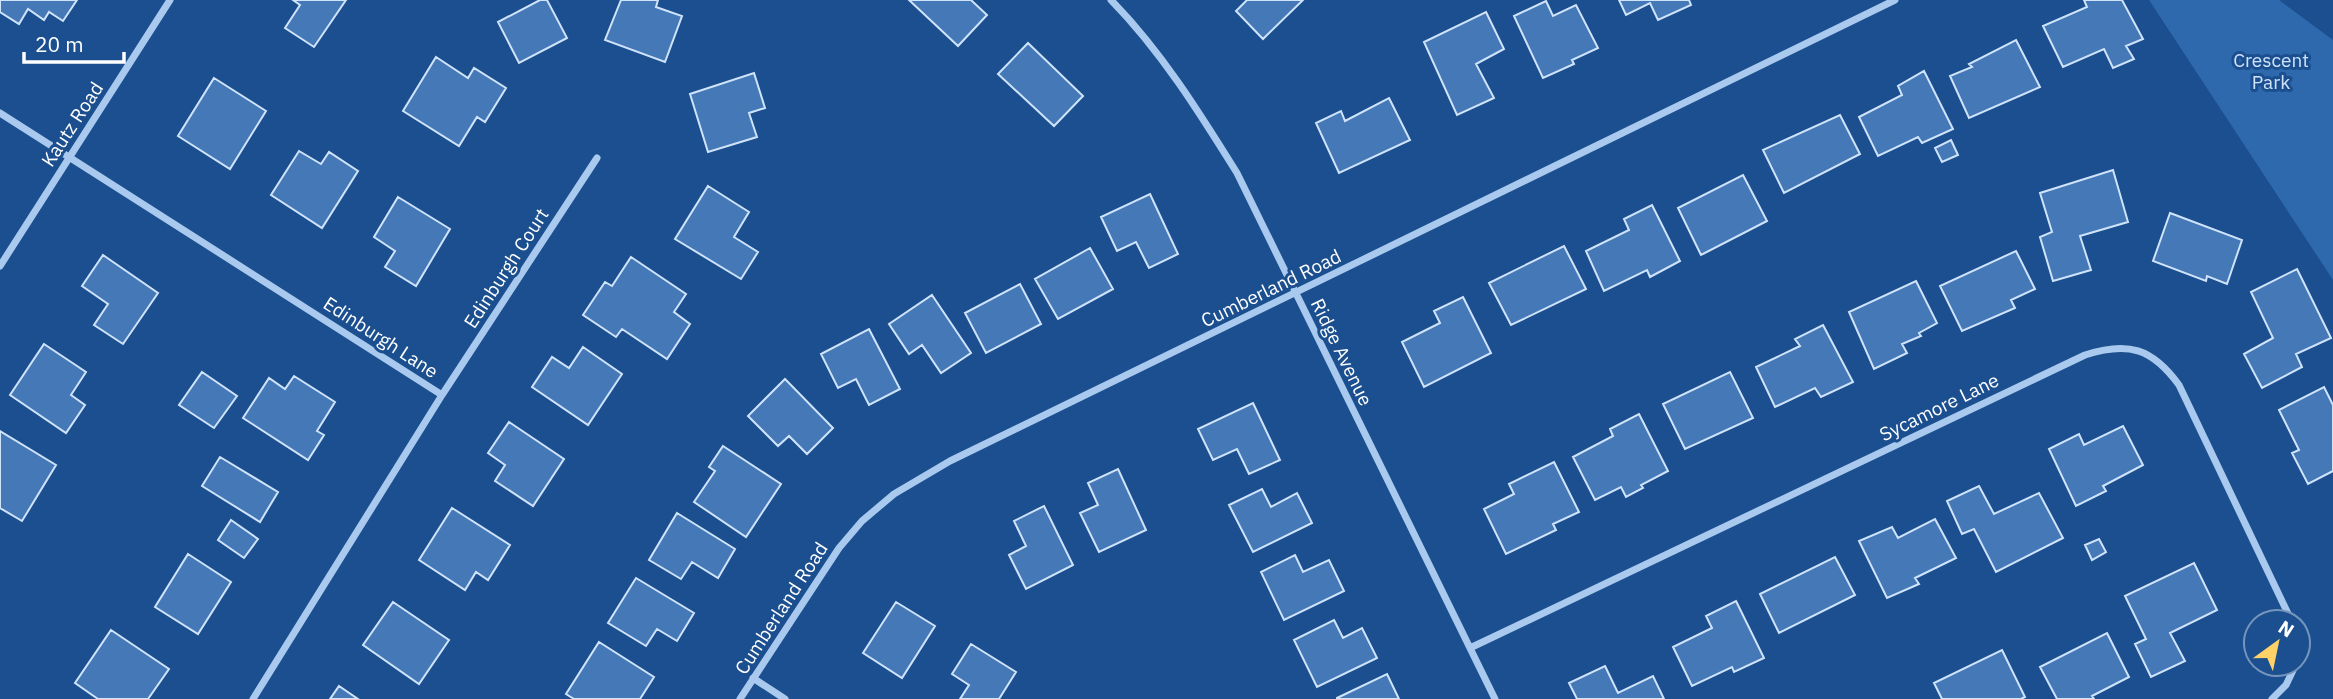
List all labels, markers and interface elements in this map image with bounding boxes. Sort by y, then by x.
scale bar [24,21,124,65]
text: 20 m [35,30,84,58]
park label: Crescent Park [2233,48,2309,94]
street label: Kautz Road [36,77,108,171]
street label: Edinburgh Court [458,204,554,332]
street label: Cumberland Road [1197,244,1345,332]
street label: Edinburgh Lane [319,291,443,383]
street label: Ridge Avenue [1306,295,1378,409]
street label: Sycamore Lane [1875,368,2003,446]
street label: Cumberland Road [729,537,833,679]
north arrow [2242,608,2312,678]
text: N [2274,615,2299,643]

